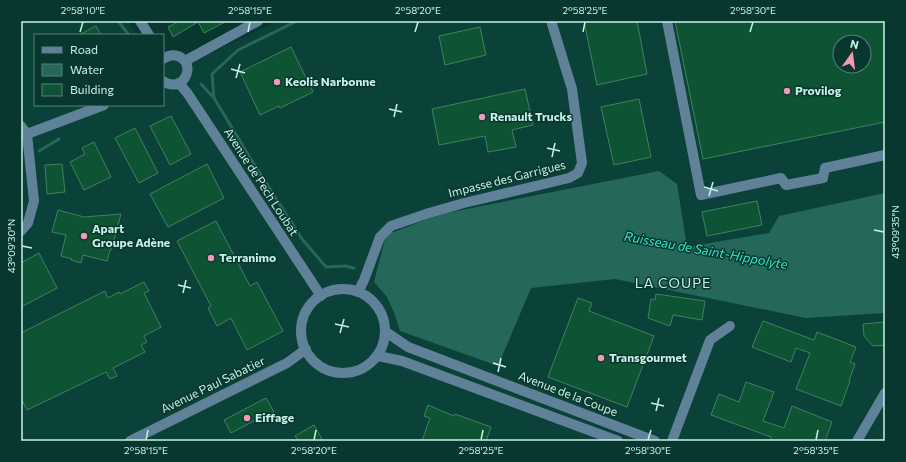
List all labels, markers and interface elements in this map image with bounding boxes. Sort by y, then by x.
text: 2°58'10"E [61,4,105,16]
text: 2°58'15"E [228,4,272,16]
text: 2°58'20"E [395,4,441,16]
text: 2°58'25"E [562,4,608,16]
text: 2°58'30"E [730,4,776,16]
legend [34,34,164,106]
north arrow [832,34,872,74]
text: N [849,37,860,51]
text: Road [70,42,98,56]
text: Water [70,62,104,76]
place label: Keolis Narbonne [285,74,376,88]
marker: Keolis Narbonne [272,77,282,87]
text: Building [70,82,114,96]
place label: Provilog [795,83,842,97]
marker: Provilog [782,86,792,96]
place label: Renault Trucks [490,109,572,123]
marker: Renault Trucks [477,112,487,122]
street label: Avenue de Pech Loubat [222,125,302,238]
street label: Impasse des Garrigues [447,157,567,199]
text: 43°09'35"N [889,205,901,259]
text: 43°09'30"N [5,219,17,273]
place label: Apart Groupe Adène [92,221,170,249]
water label: Ruisseau de Saint-Hippolyte [623,228,789,272]
marker: Apart Groupe Adène [79,231,89,241]
place label: Terranimo [219,250,276,264]
marker: Terranimo [206,253,216,263]
district label: LA COUPE [635,274,711,291]
place label: Transgourmet [609,350,687,364]
street label: Avenue Paul Sabatier [158,353,267,415]
marker: Transgourmet [596,353,606,363]
street label: Avenue de la Coupe [517,368,620,418]
place label: Eiffage [255,410,294,424]
marker: Eiffage [242,413,252,423]
text: 2°58'15"E [124,444,168,456]
text: 2°58'20"E [291,444,337,456]
text: 2°58'25"E [458,444,504,456]
text: 2°58'30"E [625,444,671,456]
text: 2°58'35"E [793,444,839,456]

